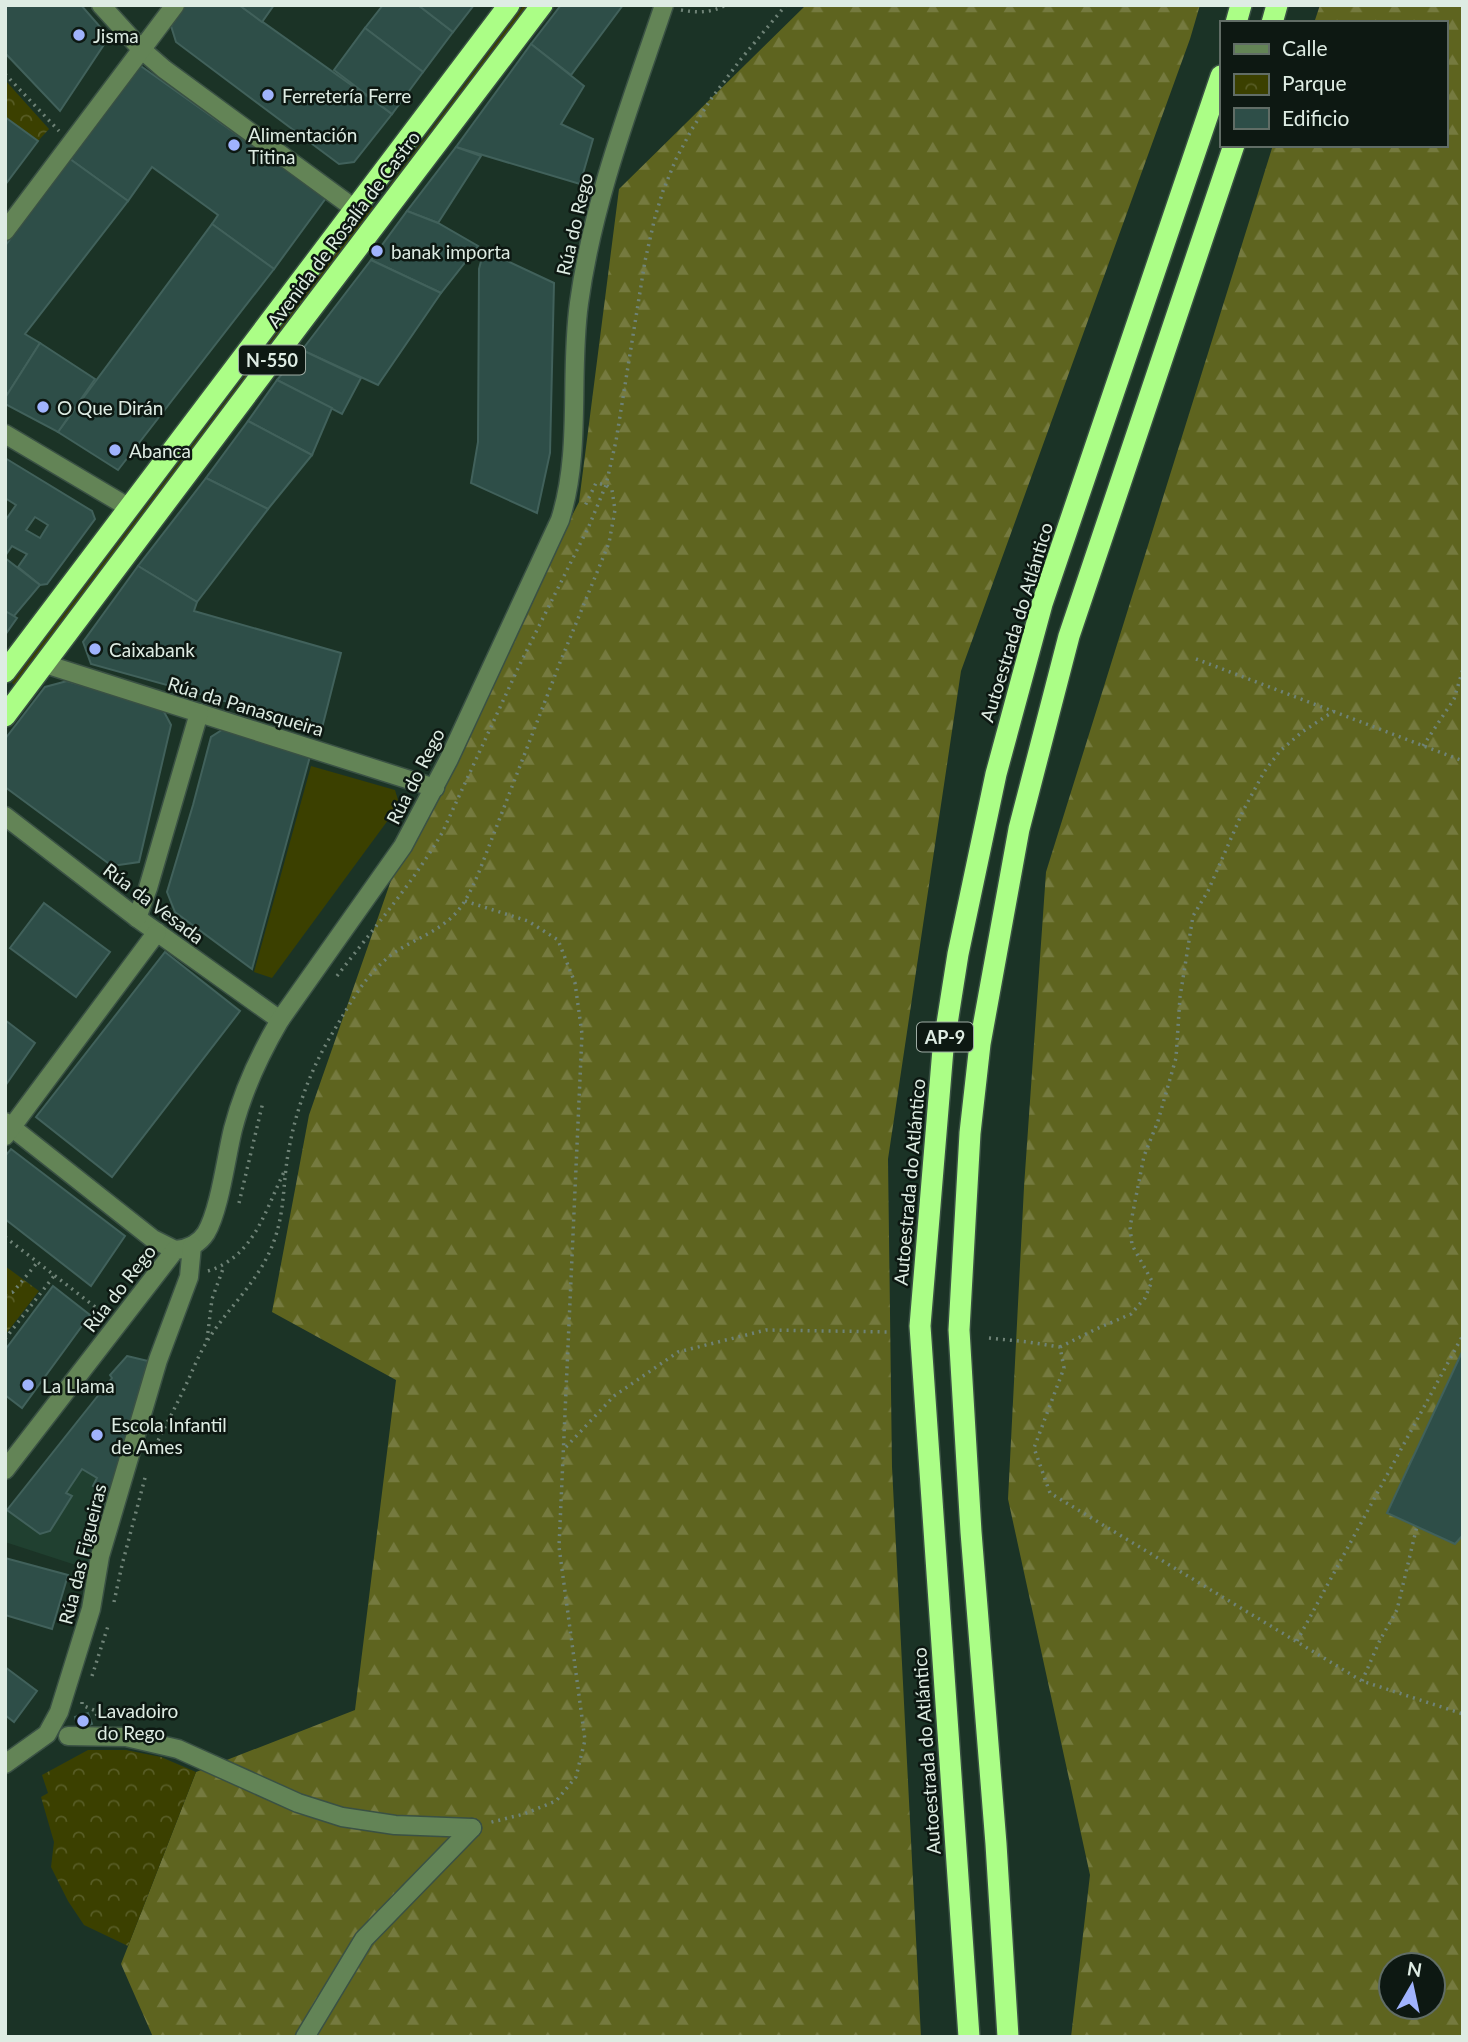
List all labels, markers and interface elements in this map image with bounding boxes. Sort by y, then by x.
legend [1220,21,1447,147]
place label: Jisma [93,24,139,47]
marker: Jisma [71,27,87,43]
text: Calle [1282,35,1327,60]
text: Parque [1282,70,1347,95]
place label: Ferretería Ferre [282,84,411,107]
marker: Ferretería Ferre [260,87,276,103]
text: Edificio [1282,105,1350,130]
place label: Alimentación Titina [248,123,357,168]
street label: Avenida de Rosalía de Castro [261,126,425,332]
marker: Alimentación Titina [226,137,242,153]
street label: Rúa do Rego [551,170,597,278]
place label: banak importa [391,240,510,263]
marker: banak importa [369,243,385,259]
road number: N-550 [239,346,305,374]
place label: O Que Dirán [57,396,163,419]
marker: O Que Dirán [35,399,51,415]
place label: Abanca [129,439,191,462]
marker: Abanca [107,442,123,458]
street label: Autoestrada do Atlántico [975,519,1057,725]
place label: Caixabank [109,638,195,661]
marker: Caixabank [87,641,103,657]
street label: Rúa da Panasqueira [165,671,327,741]
street label: Rúa do Rego [381,724,449,828]
street label: Rúa da Vesada [99,858,209,948]
road number: AP-9 [917,1022,973,1052]
street label: Autoestrada do Atlántico [889,1078,929,1286]
street label: Rúa do Rego [78,1240,160,1336]
place label: La Llama [42,1374,115,1397]
marker: La Llama [20,1377,36,1393]
place label: Escola Infantil de Ames [111,1413,227,1458]
marker: Escola Infantil de Ames [89,1427,105,1443]
street label: Rúa das Figueiras [53,1481,111,1627]
street label: Autoestrada do Atlántico [907,1647,945,1855]
place label: Lavadoiro do Rego [97,1699,178,1744]
marker: Lavadoiro do Rego [75,1713,91,1729]
north arrow [1377,1951,1447,2021]
text: N [1406,1956,1424,1981]

